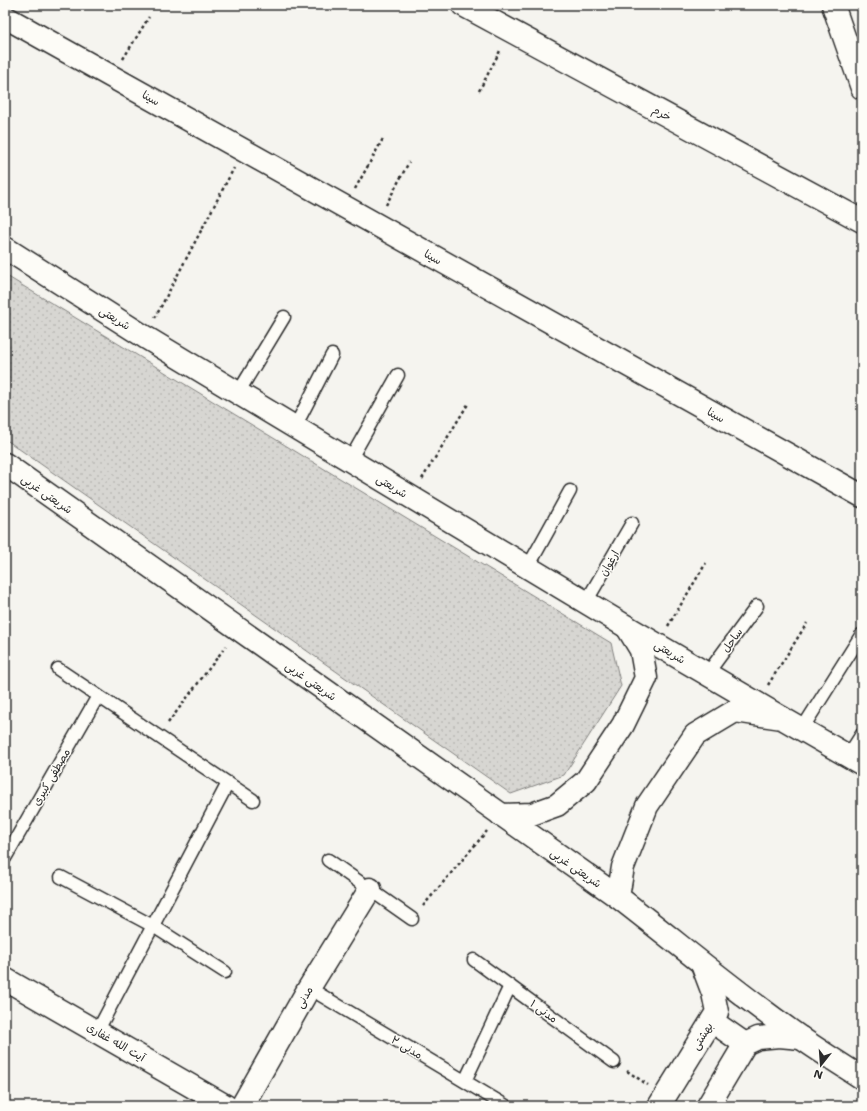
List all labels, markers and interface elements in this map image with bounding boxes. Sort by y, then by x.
street label: سینا [139,87,162,109]
street label: خرم [649,102,674,126]
street label: سینا [421,246,444,268]
street label: شریعتی [96,303,133,334]
street label: سینا [704,404,727,426]
street label: شریعتی غربی [18,471,75,518]
street label: شریعتی [373,471,410,502]
street label: ارغوان [596,548,623,579]
street label: ساحل [718,625,746,656]
street label: شریعتی [651,637,688,668]
street label: شریعتی غربی [282,658,339,705]
street label: مصطفی کبیری [29,746,74,809]
street label: شریعتی غربی [547,845,604,892]
street label: مدنی [292,984,317,1011]
street label: مدنی ۱ [527,996,560,1026]
street label: آیت الله غفاری [84,1020,149,1066]
street label: بهشتی [688,1020,717,1053]
street label: مدنی ۲ [388,1032,425,1063]
north arrow [801,1045,841,1085]
text: N [812,1066,825,1083]

